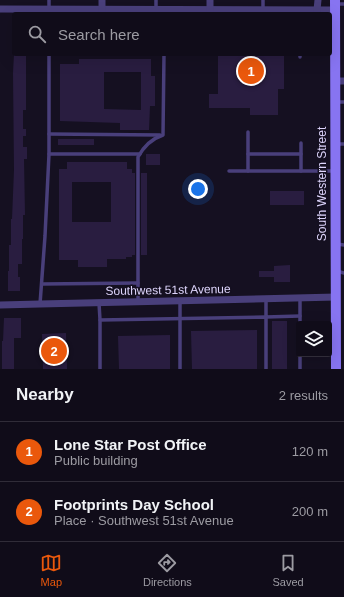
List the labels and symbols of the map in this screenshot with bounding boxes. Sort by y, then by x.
pin: 1 [238,56,264,86]
street label: South Western Street [315,126,329,241]
your location [188,179,208,199]
street label: Southwest 51st Avenue [105,282,231,298]
pin: 2 [41,336,67,366]

